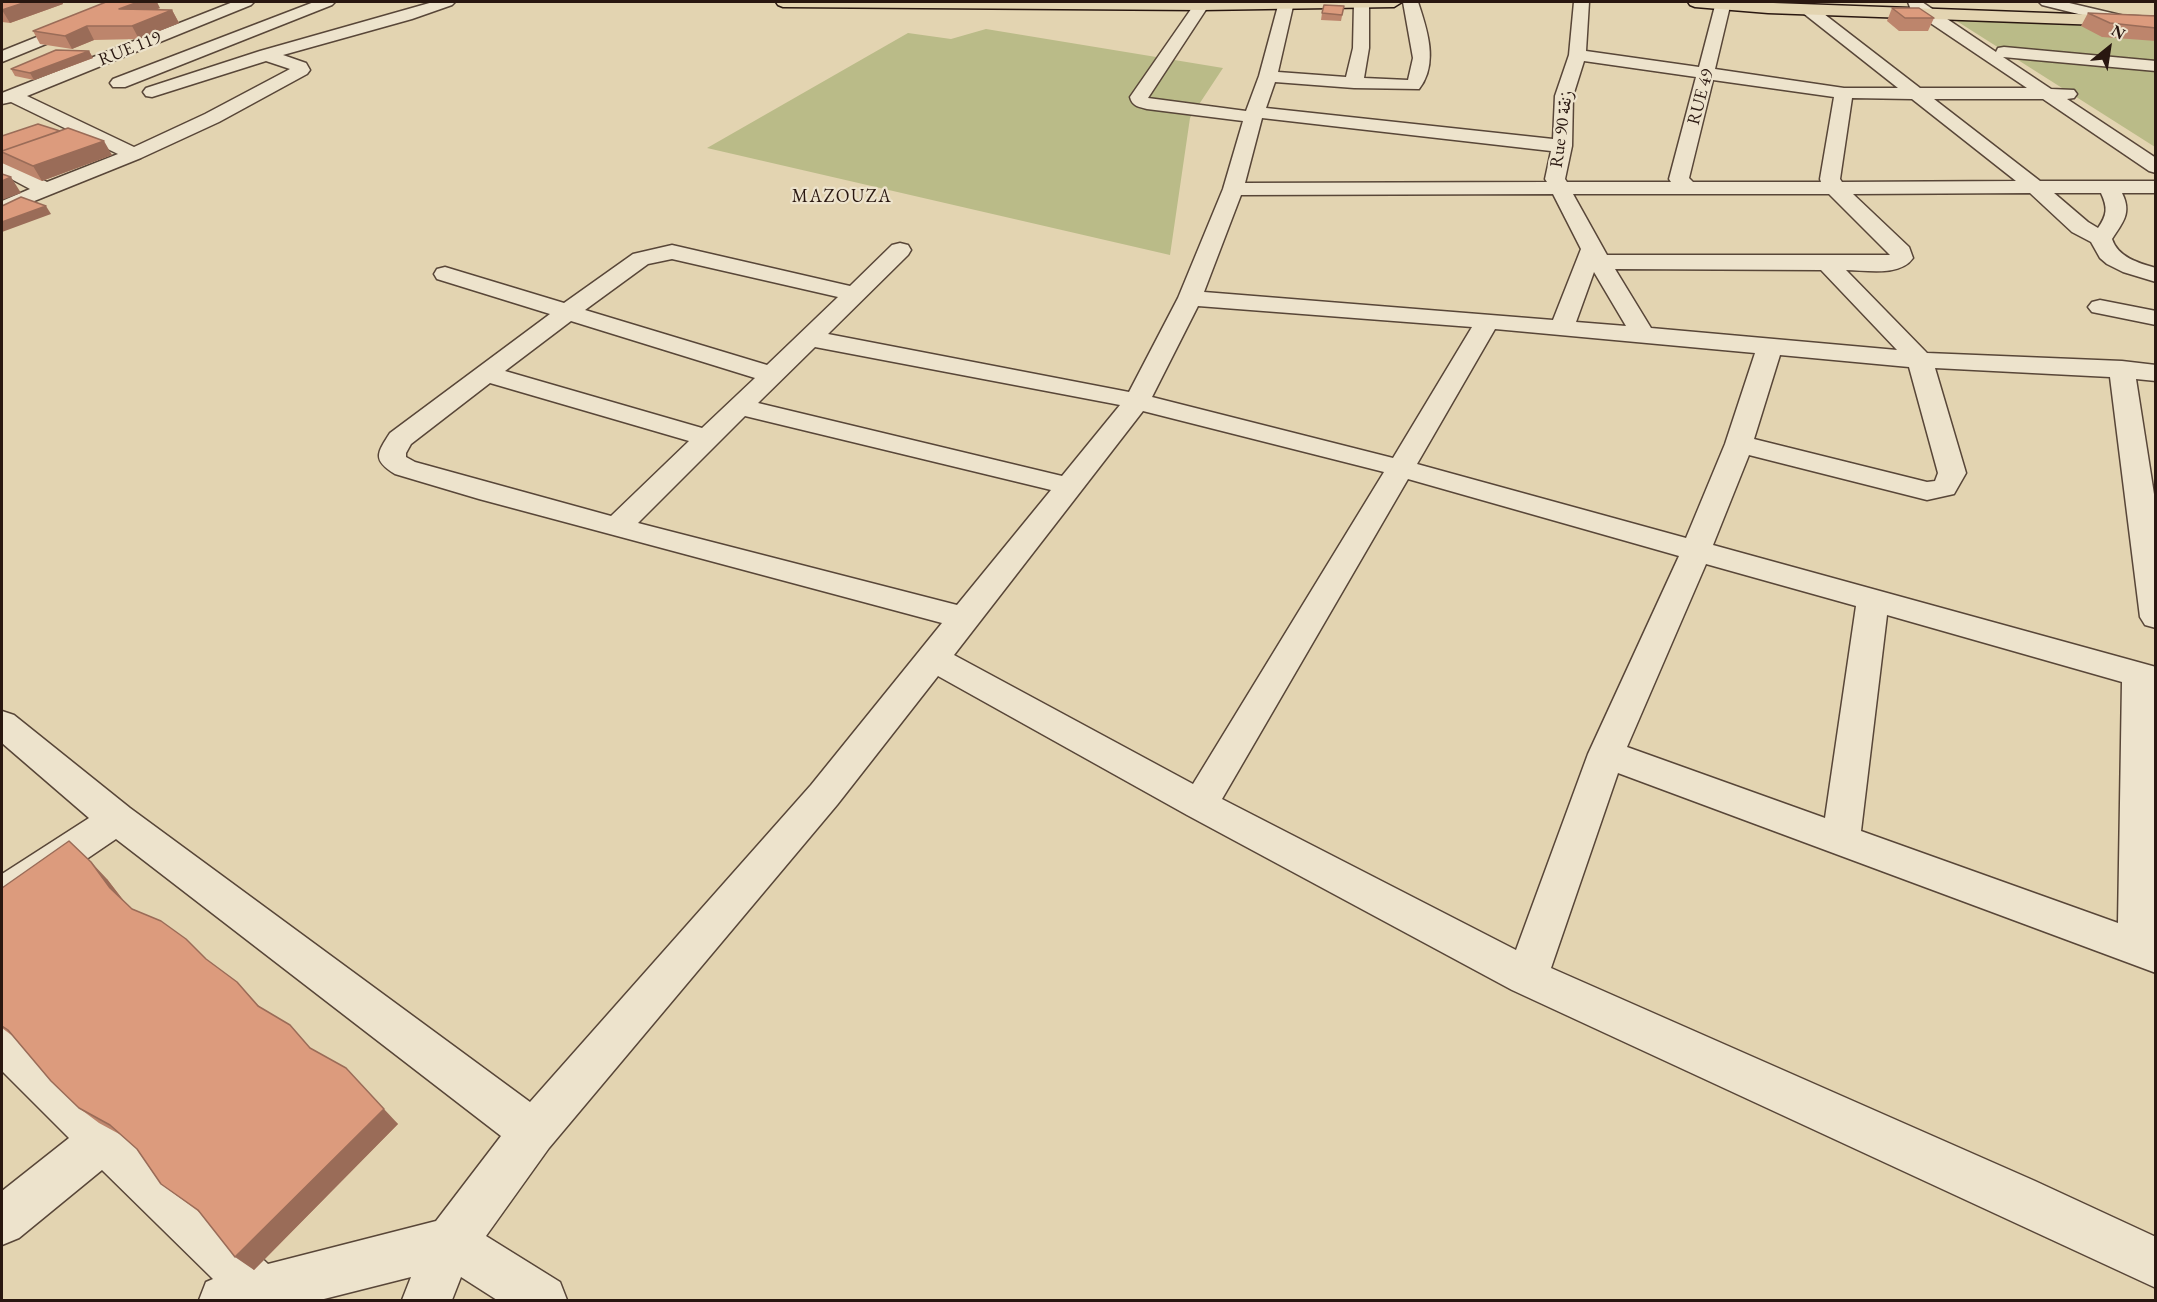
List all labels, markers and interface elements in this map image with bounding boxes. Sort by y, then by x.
north arrow [2079,18,2139,78]
text: N [2107,20,2129,44]
street label: RUE 119 [95,27,165,71]
street label: RUE 49 [1683,67,1719,127]
street label: Rue 90 زنقة [1546,89,1578,169]
district label: MAZOUZA [792,186,892,208]

